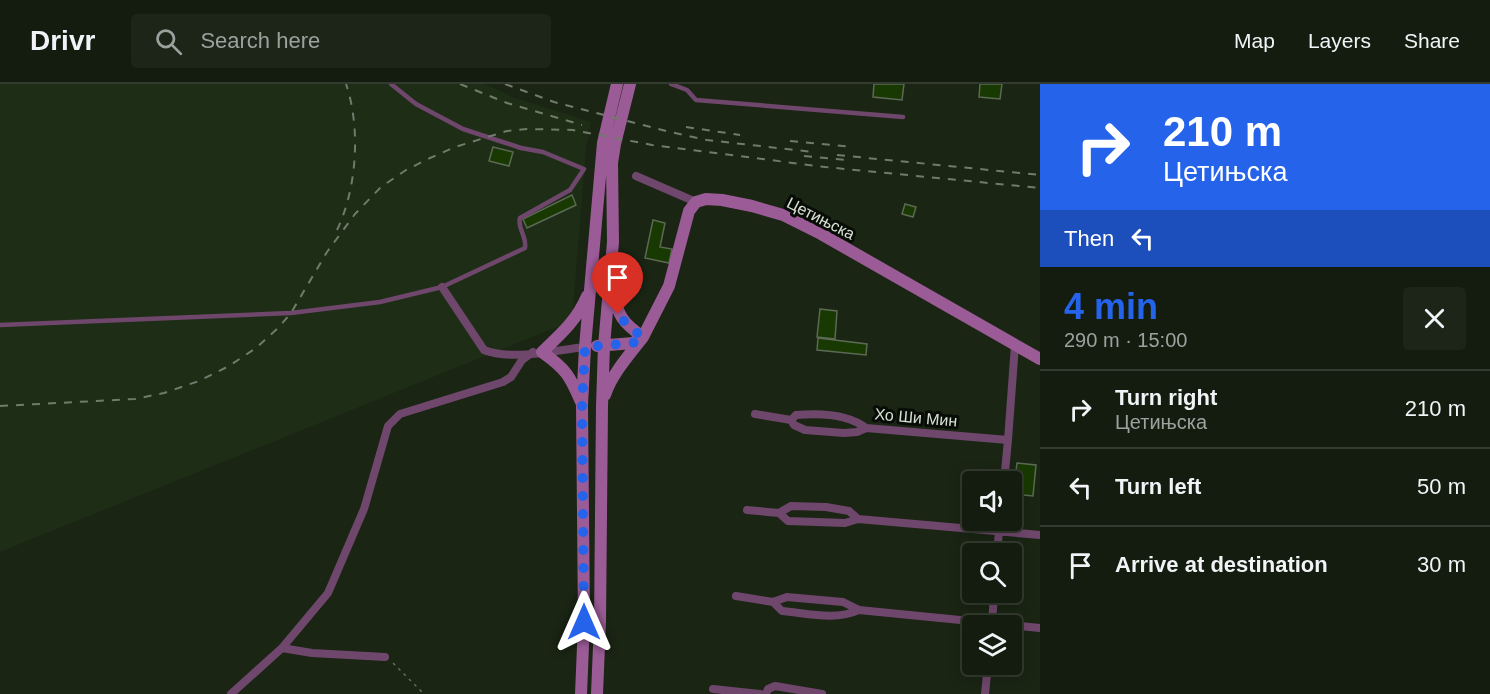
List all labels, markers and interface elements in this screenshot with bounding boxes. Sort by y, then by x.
search box [131,14,551,68]
text: Drivr [30,25,95,56]
icon: search [152,25,185,58]
text: Search here [200,28,320,53]
text: Map [1234,29,1275,52]
text: Layers [1308,29,1371,52]
text: Share [1404,29,1460,52]
icon: right [1064,108,1142,186]
text: 210 m [1163,108,1282,155]
text: Цетињска [1163,157,1287,187]
street label: Цетињска [784,194,858,243]
icon: left [1126,222,1159,255]
text: Then [1064,226,1114,251]
pin [592,252,643,314]
icon: arrive [601,261,634,294]
text: 4 min [1064,286,1158,327]
button: close [1403,287,1466,350]
text: 290 m · 15:00 [1064,329,1187,351]
text: Turn right [1115,385,1217,410]
icon: right [1064,393,1097,426]
text: 210 m [1405,396,1466,421]
street label: Хо Ши Мин [874,405,958,430]
text: Цетињска [1115,411,1207,433]
map controls [962,471,1022,675]
button: sound [962,471,1022,531]
icon: left [1064,471,1097,504]
text: Turn left [1115,474,1201,499]
text: 50 m [1417,474,1466,499]
button: search [962,543,1022,603]
icon: arrive [1064,549,1097,582]
text: Arrive at destination [1115,552,1328,577]
text: 30 m [1417,552,1466,577]
position arrow [552,590,616,654]
button: layers [962,615,1022,675]

